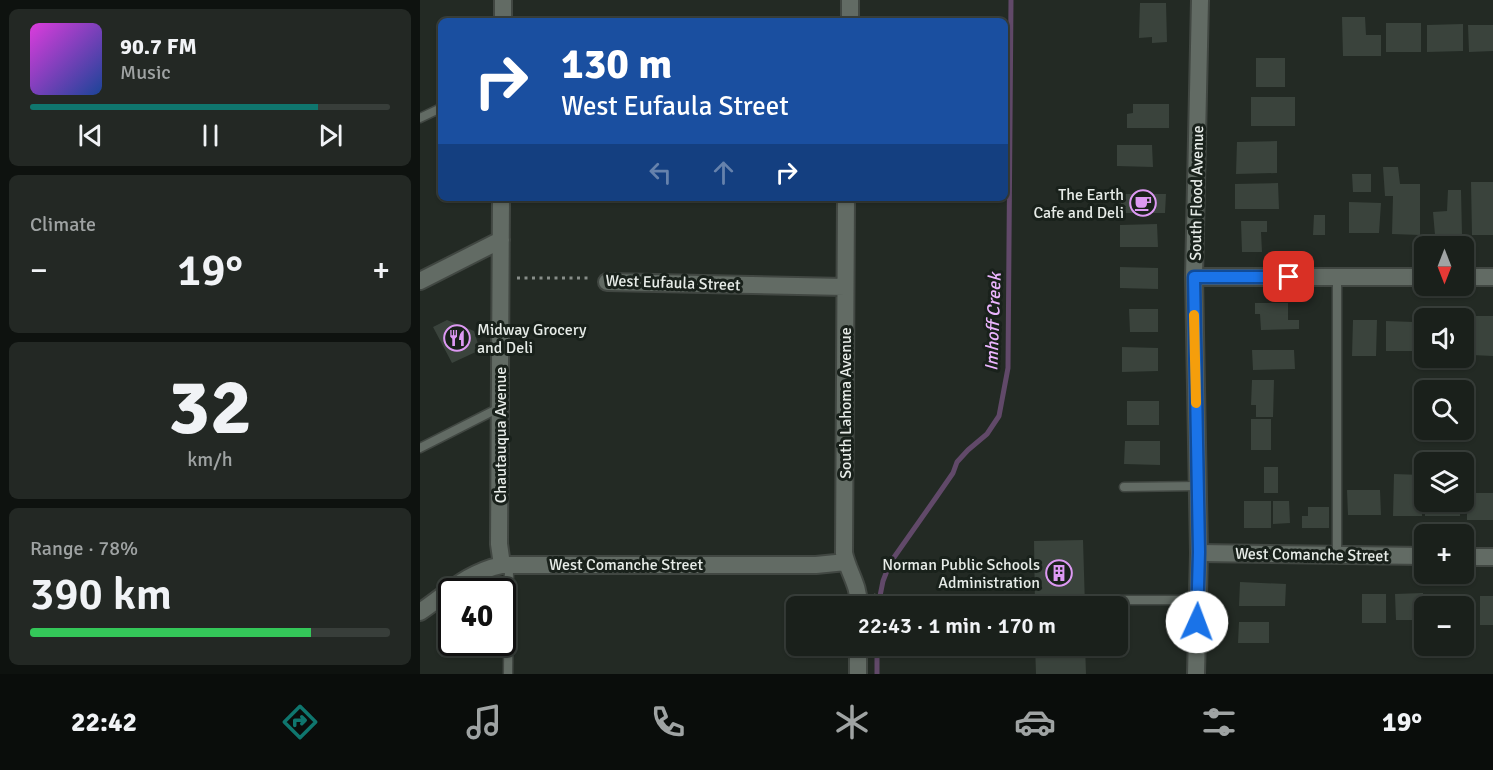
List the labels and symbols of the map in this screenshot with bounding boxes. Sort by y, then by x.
street label: South Flood Avenue [1186,125,1208,261]
place label: The Earth Cafe and Deli [1033,185,1124,223]
cafe icon: The Earth Cafe and Deli [1128,188,1158,218]
north arrow [1414,236,1474,296]
pin [1263,251,1314,302]
water label: Imhoff Creek [980,270,1006,372]
street label: West Eufaula Street [605,271,741,295]
place label: Midway Grocery and Deli [477,320,587,358]
restaurant icon: Midway Grocery and Deli [442,323,472,353]
street label: South Lahoma Avenue [836,327,856,479]
street label: Chautauqua Avenue [491,367,511,503]
street label: West Comanche Street [1235,544,1390,566]
street label: West Comanche Street [549,555,703,575]
place label: Norman Public Schools Administration [882,555,1040,593]
building icon: Norman Public Schools Administration [1044,558,1074,588]
speed limit sign: 40 [438,578,516,656]
position arrow [1165,590,1229,654]

